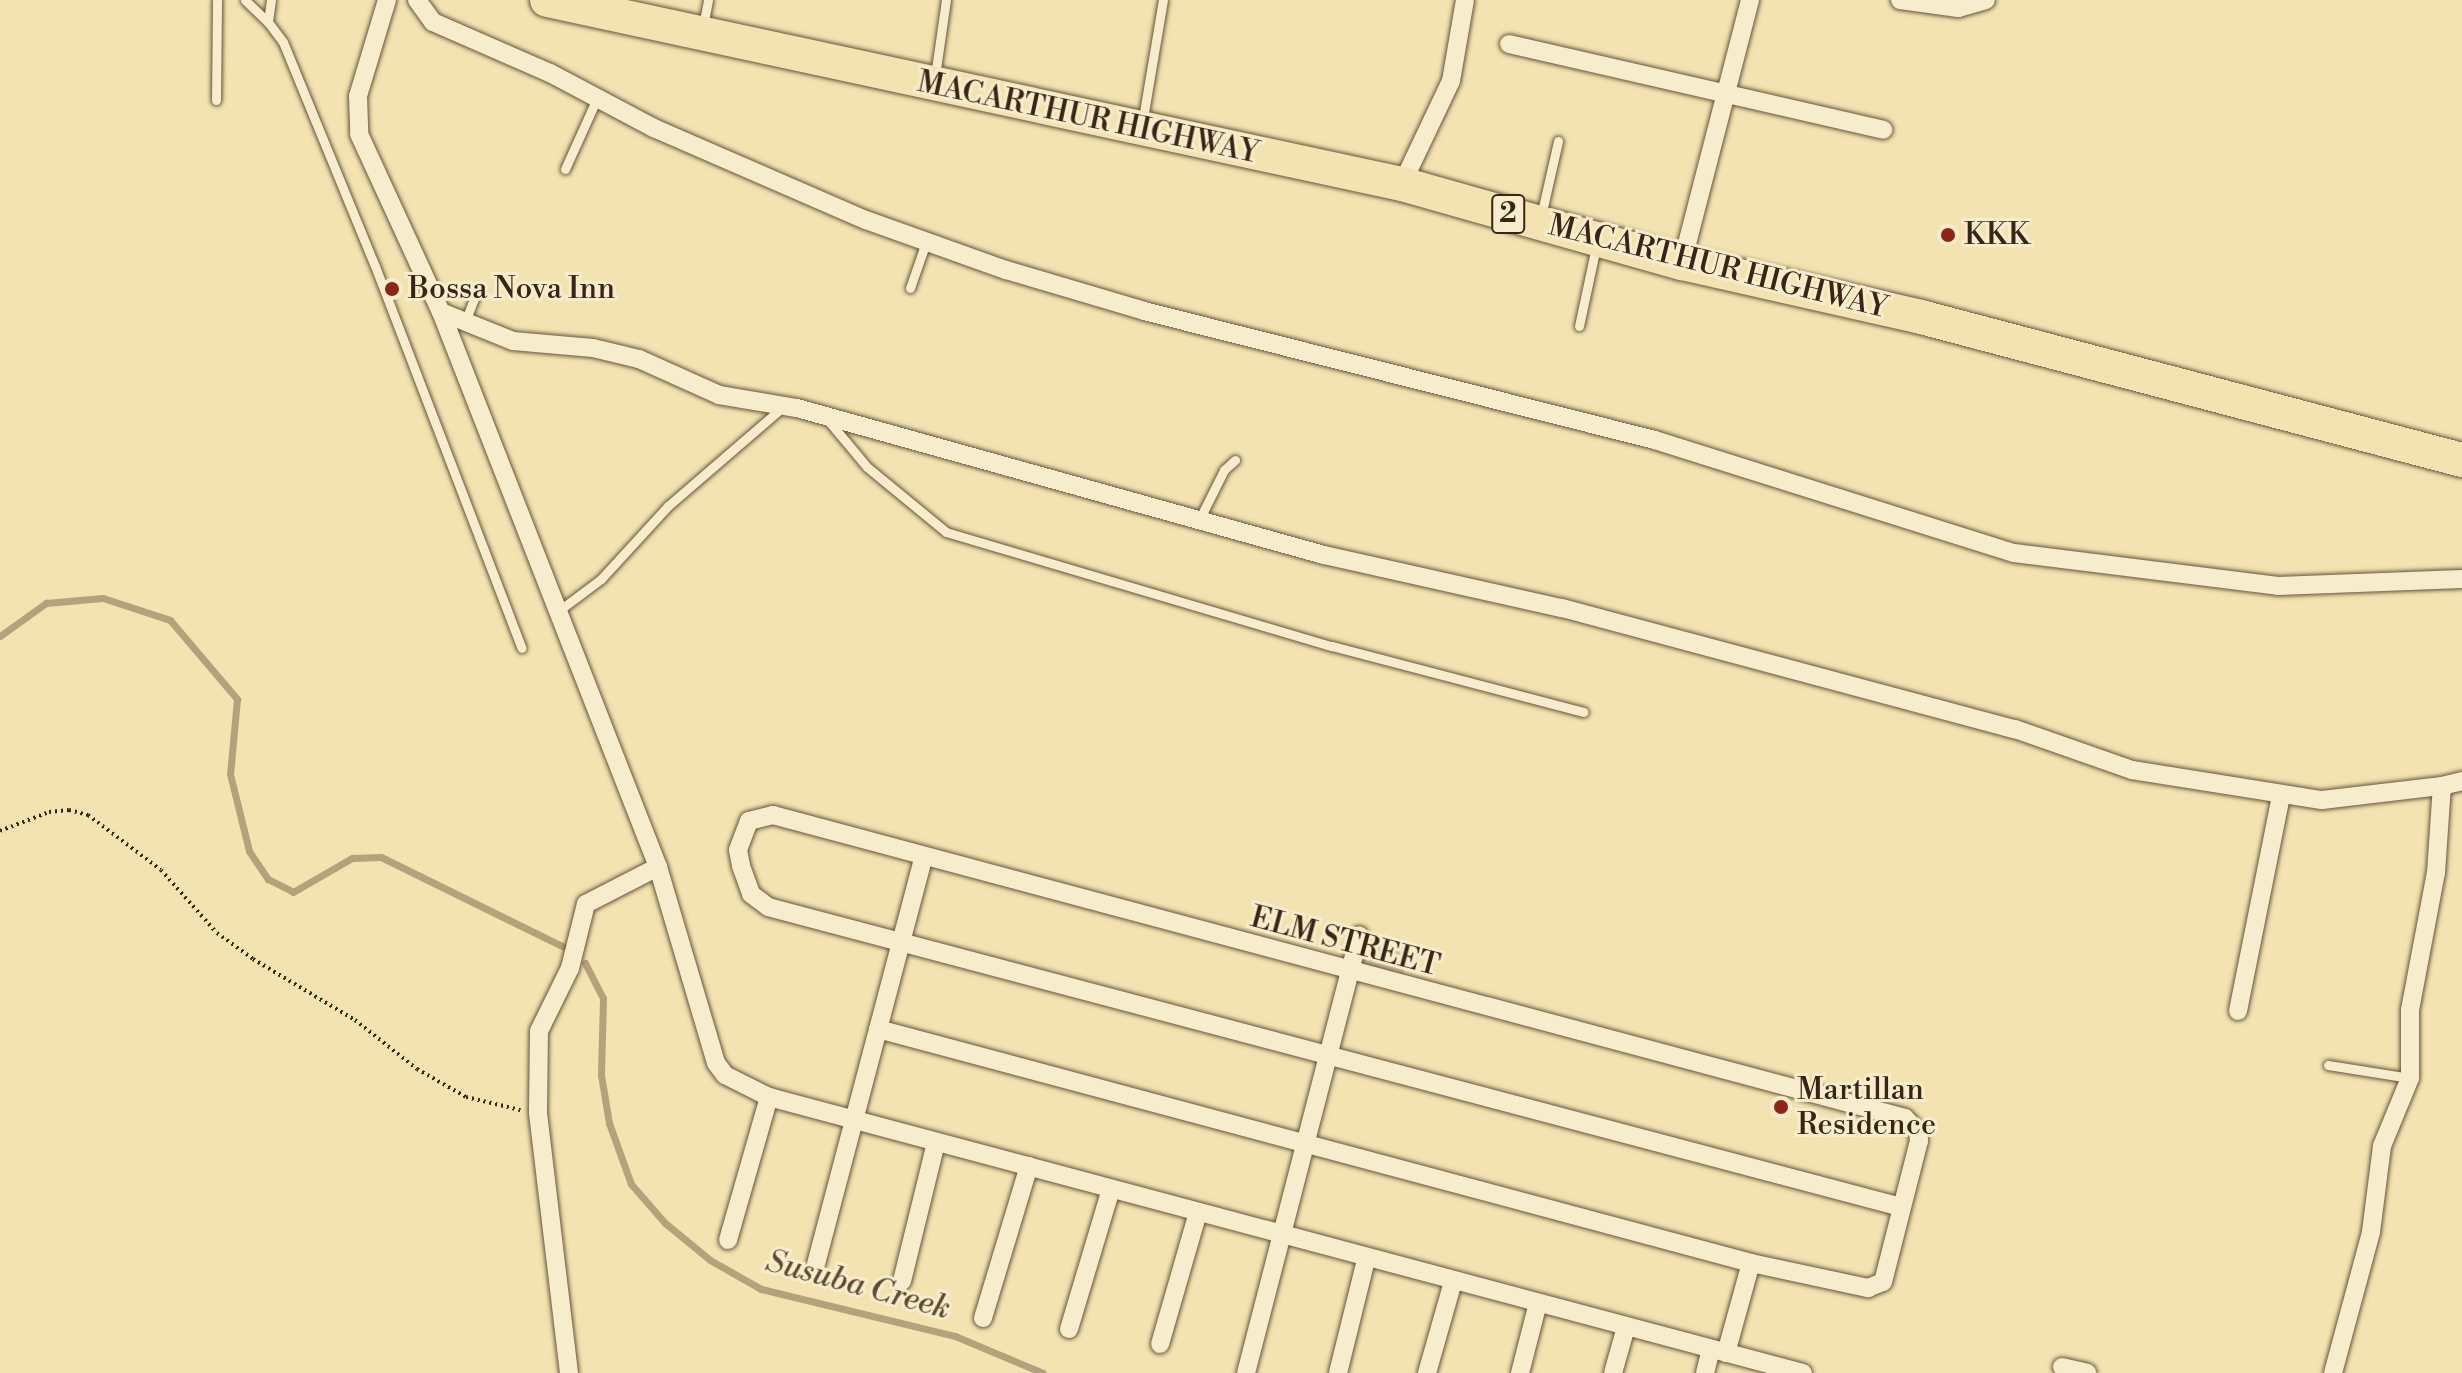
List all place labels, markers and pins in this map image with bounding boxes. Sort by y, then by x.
place label: KKK [1964,217,2030,253]
marker: KKK [1939,226,1957,244]
place label: Bossa Nova Inn [408,271,615,307]
marker: Bossa Nova Inn [383,280,401,298]
place label: Martillan Residence [1797,1072,1936,1142]
marker: Martillan Residence [1772,1098,1790,1116]

